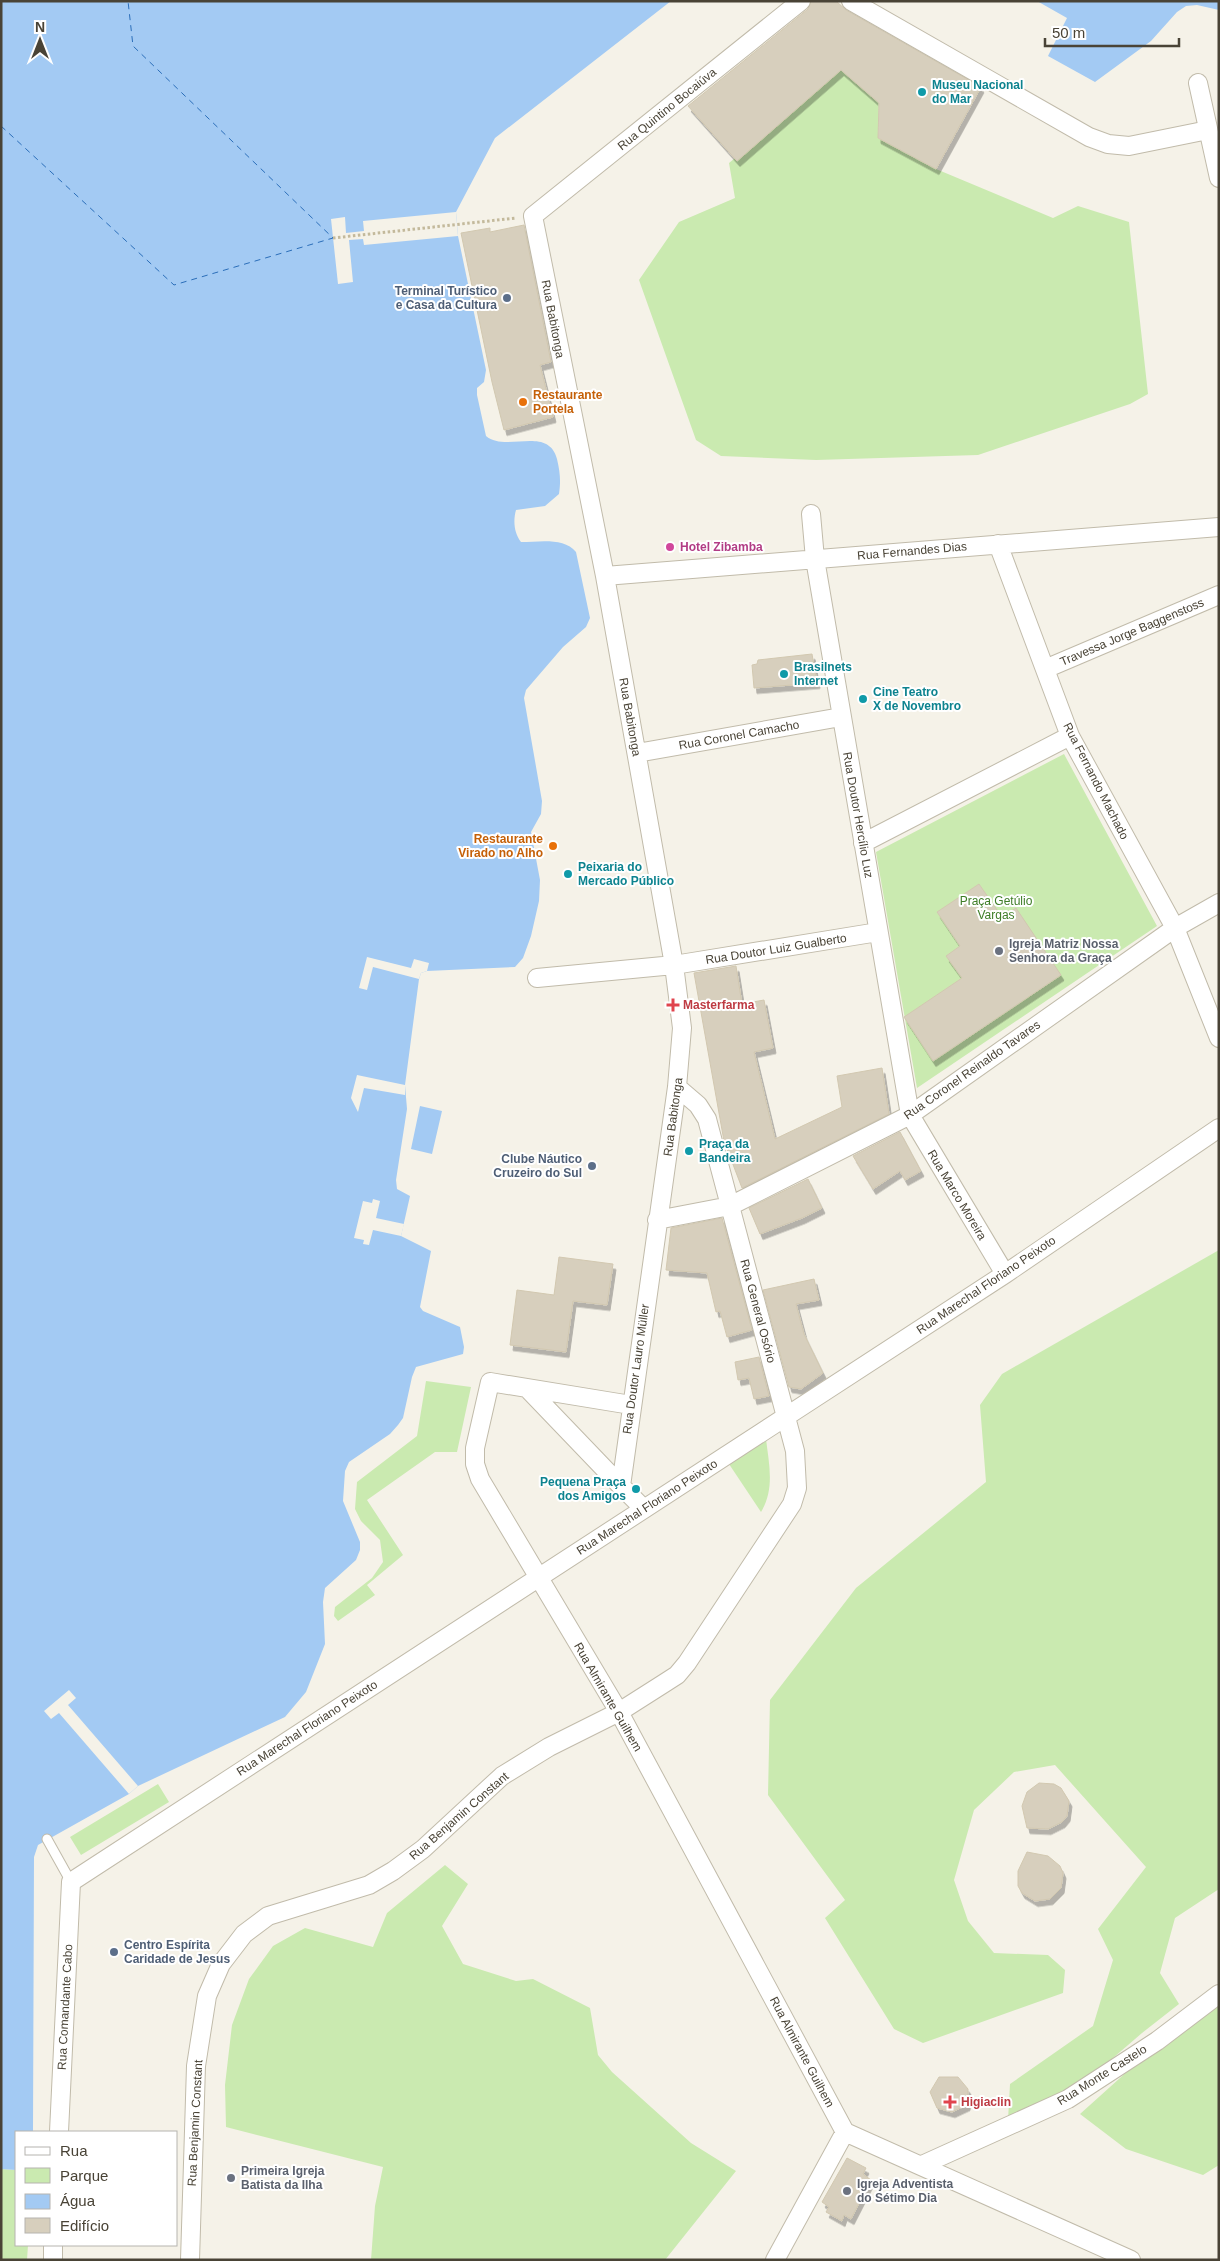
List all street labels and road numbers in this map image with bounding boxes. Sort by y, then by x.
street label: Rua Quintino Bocaiúva [615,65,719,153]
street label: Rua Babitonga [539,279,568,360]
street label: Rua Fernandes Dias [857,539,967,563]
street label: Travessa Jorge Baggenstoss [1058,595,1206,669]
street label: Rua Babitonga [616,677,644,758]
street label: Rua Coronel Camacho [678,717,801,752]
street label: Rua Fernando Machado [1060,720,1132,842]
street label: Rua Doutor Hercílio Luz [840,751,876,879]
street label: Rua Doutor Luiz Gualberto [704,931,848,967]
street label: Rua Coronel Reinaldo Tavares [901,1017,1043,1123]
street label: Rua Babitonga [661,1076,686,1157]
street label: Rua Marco Moreira [925,1147,990,1243]
street label: Rua Marechal Floriano Peixoto [914,1233,1058,1337]
street label: Rua General Osório [737,1258,779,1365]
street label: Rua Doutor Lauro Müller [620,1303,652,1435]
street label: Rua Marechal Floriano Peixoto [574,1456,720,1558]
street label: Rua Almirante Guilhem [571,1640,645,1754]
street label: Rua Marechal Floriano Peixoto [234,1677,380,1779]
street label: Rua Benjamin Constant [407,1769,512,1863]
street label: Rua Comandante Cabo [55,1943,75,2070]
street label: Rua Almirante Guilhem [767,1994,837,2110]
street label: Rua Monte Castelo [1055,2042,1150,2108]
street label: Rua Benjamin Constant [185,2059,205,2187]

